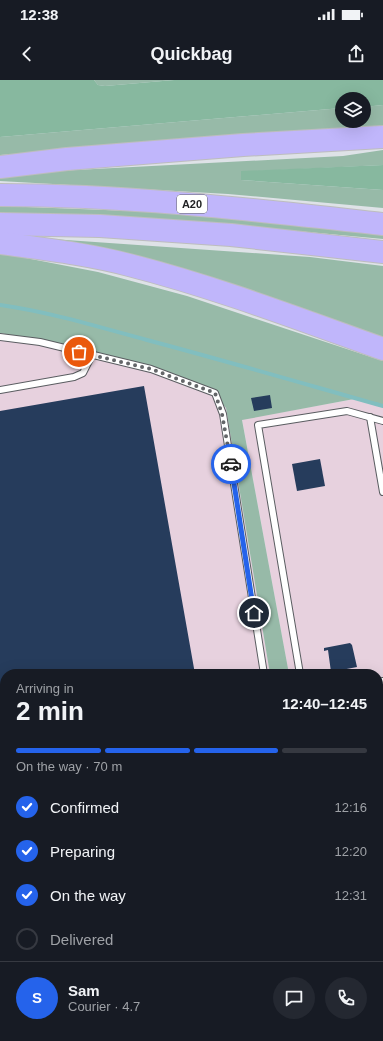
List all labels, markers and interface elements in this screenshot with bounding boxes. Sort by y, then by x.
text: 12:38 [20,6,58,23]
icon: back [16,43,38,65]
icon: share [345,43,367,65]
text: Quickbag [150,44,233,64]
map controls [335,92,371,128]
button: layers [335,92,371,128]
road number: A20 [177,195,207,213]
pin [62,335,96,369]
icon: bag [68,341,90,363]
courier [211,444,251,484]
icon: car [220,453,242,475]
pin [237,596,271,630]
icon: home [243,602,265,624]
text: Arriving in [16,681,74,696]
text: 12:40–12:45 [282,695,367,712]
text: 2 min [16,696,84,726]
text: On the way · 70 m [16,759,122,774]
icon: check [16,796,38,818]
text: Confirmed [50,799,119,816]
text: 12:16 [334,800,367,815]
icon: check [16,840,38,862]
text: Preparing [50,843,115,860]
text: 12:20 [334,844,367,859]
icon: check [16,884,38,906]
text: On the way [50,887,126,904]
text: 12:31 [334,888,367,903]
text: Delivered [50,931,113,948]
button: chat [273,977,315,1019]
button: phone [325,977,367,1019]
text: Sam [68,982,100,999]
text: S [32,989,42,1006]
text: Courier · 4.7 [68,999,140,1014]

